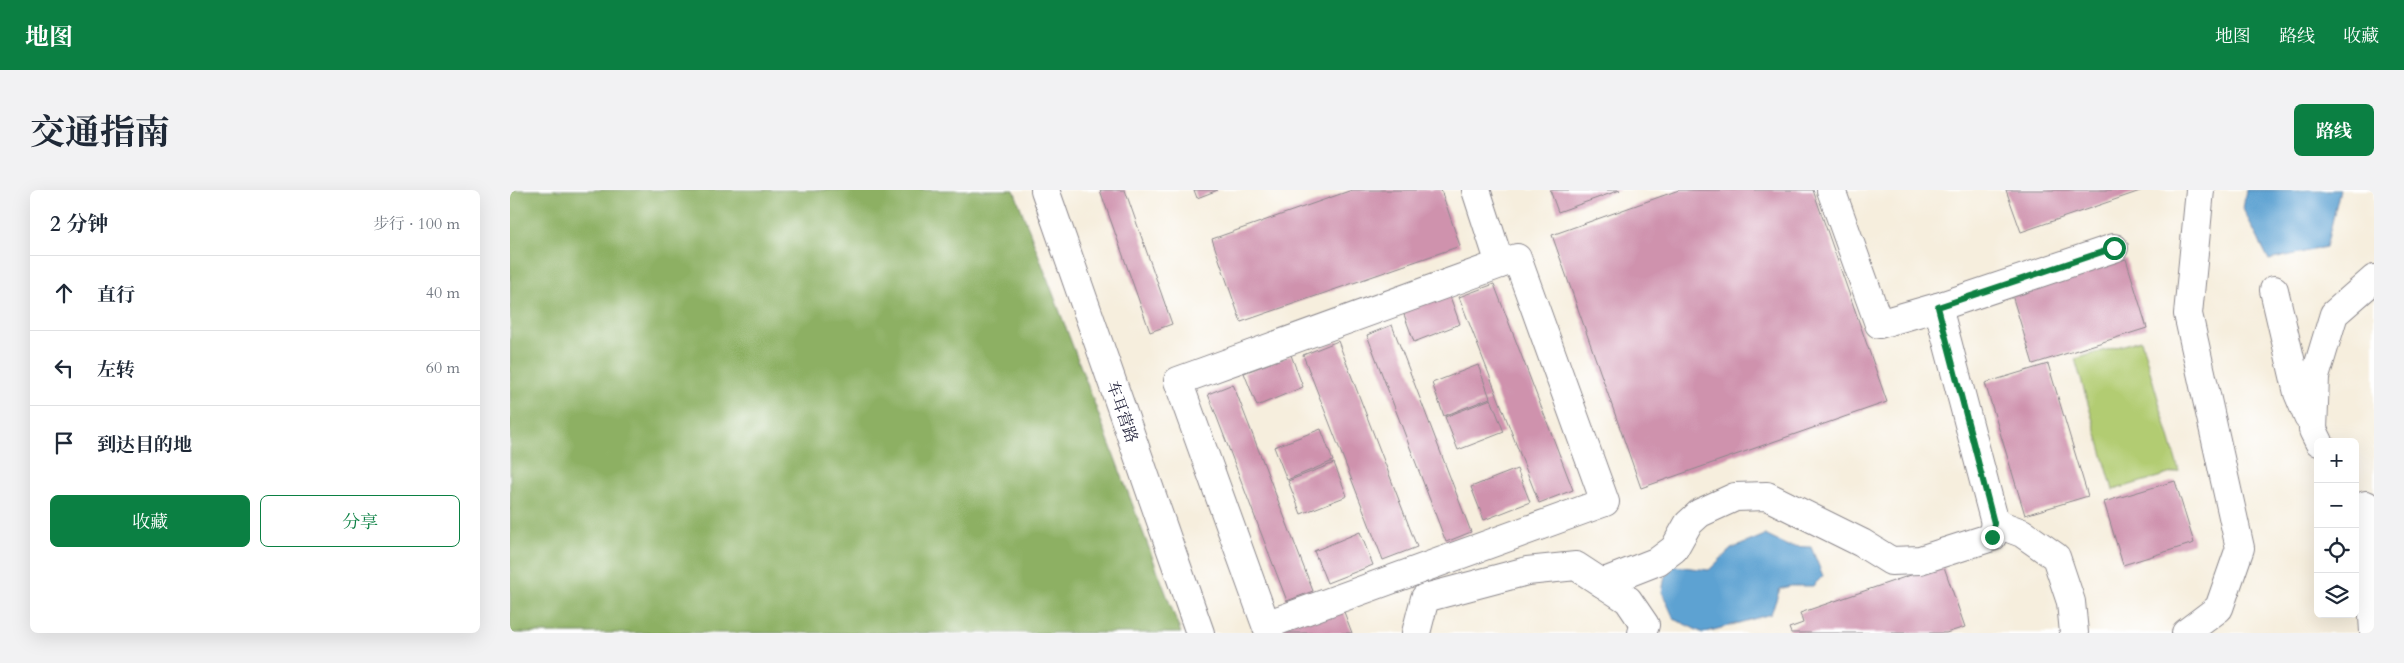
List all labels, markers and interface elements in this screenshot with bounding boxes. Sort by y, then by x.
text: 地图 [25,21,73,54]
text: 地图 [2215,24,2251,49]
text: 路线 [2279,24,2315,49]
text: 收藏 [2343,24,2379,49]
button: 路线 [2294,104,2374,156]
text: 交通指南 [30,109,170,157]
text: 2 分钟 [50,210,108,239]
text: 步行 · 100 m [373,213,460,235]
route start [2103,237,2126,260]
icon: ahead [50,279,78,307]
text: 直行 [97,282,135,308]
text: 40 m [426,282,460,304]
icon: left [50,354,78,382]
text: 左转 [97,357,135,383]
text: 60 m [426,357,460,379]
street label: 车耳营路 [1101,378,1143,446]
icon: arrive [50,429,78,457]
text: 到达目的地 [97,432,192,458]
map controls [2314,438,2359,618]
button: + [2314,438,2359,483]
button: − [2314,483,2359,528]
button: 收藏 [50,495,250,547]
button: 分享 [260,495,460,547]
route end [1981,526,2004,549]
button: locate [2314,528,2359,573]
button: layers [2314,573,2359,618]

